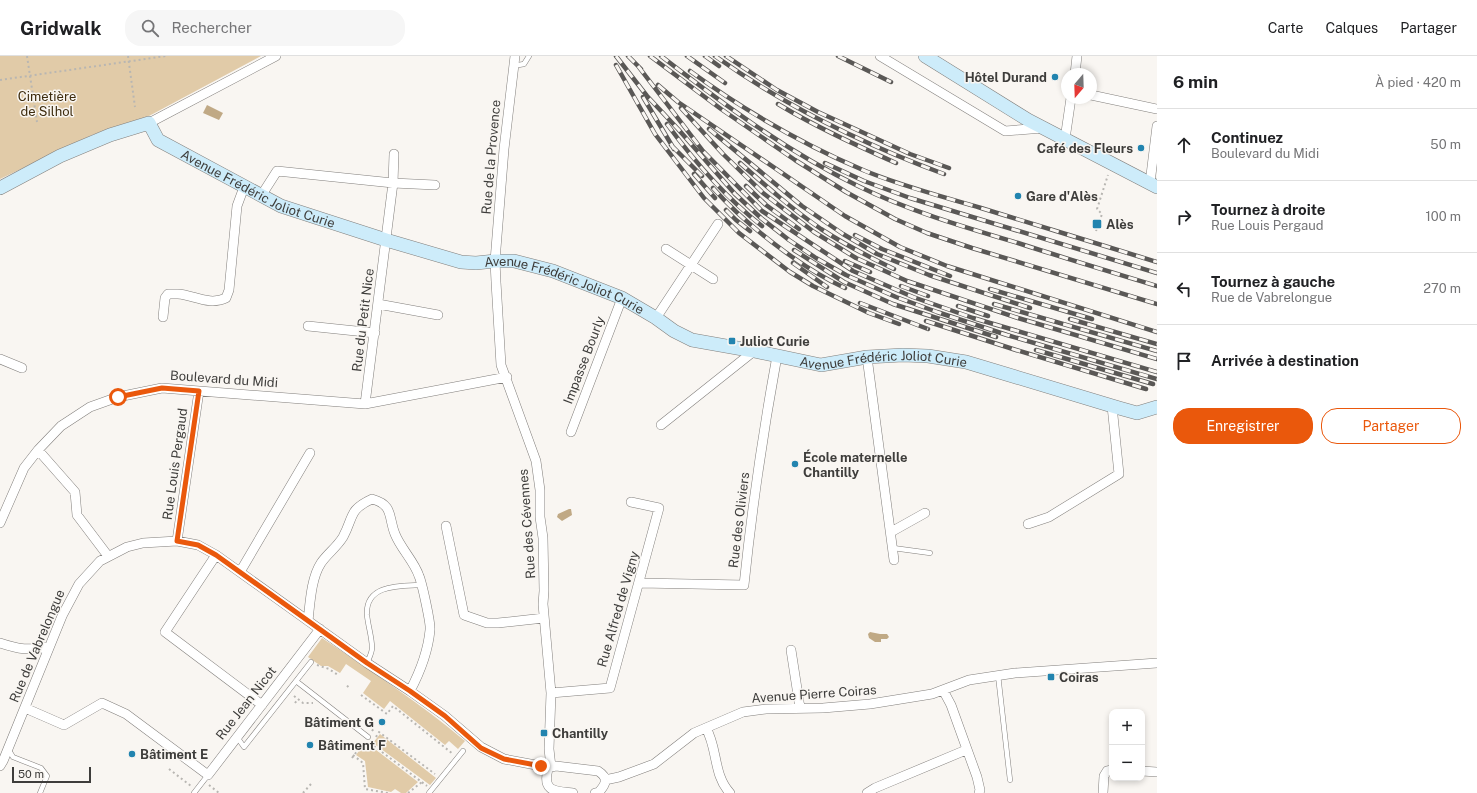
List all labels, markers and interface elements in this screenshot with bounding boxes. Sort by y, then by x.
search box [125,10,405,46]
text: Gridwalk [20,17,101,39]
icon: search [139,17,161,39]
text: Rechercher [171,19,252,36]
text: Carte [1268,20,1304,36]
text: Calques [1326,20,1378,36]
text: Partager [1400,20,1457,36]
north arrow [1061,68,1097,104]
place label: Hôtel Durand [965,70,1047,85]
marker: Hôtel Durand [1050,72,1060,82]
text: 6 min [1173,72,1218,92]
text: À pied · 420 m [1375,75,1461,90]
park label: Cimetière de Silhol [18,89,76,119]
street label: Rue de la Provence [479,99,503,215]
text: Continuez [1211,129,1283,146]
icon: ahead [1173,134,1195,156]
text: 50 m [1430,137,1461,152]
place label: Café des Fleurs [1037,141,1133,156]
marker: Café des Fleurs [1136,143,1146,153]
street label: Avenue Frédéric Joliot Curie [179,146,337,231]
text: Boulevard du Midi [1211,146,1319,161]
place label: Gare d'Alès [1026,189,1098,204]
marker: Gare d'Alès [1013,191,1023,201]
text: Tournez à droite [1211,201,1325,218]
icon: right [1173,206,1195,228]
text: 100 m [1425,209,1461,224]
place label: Alès [1106,217,1134,232]
marker: Alès [1091,218,1103,230]
text: Rue Louis Pergaud [1211,218,1324,233]
street label: Avenue Frédéric Joliot Curie [483,254,647,317]
street label: Rue du Petit Nice [349,267,377,373]
text: Tournez à gauche [1211,273,1335,290]
icon: left [1173,278,1195,300]
text: 270 m [1423,281,1461,296]
text: Rue de Vabrelongue [1211,290,1332,305]
street label: Impasse Bourly [560,314,608,406]
place label: Juliot Curie [740,334,810,349]
marker: Juliot Curie [727,336,737,346]
street label: Avenue Frédéric Joliot Curie [799,347,968,373]
icon: arrive [1173,350,1195,372]
text: Arrivée à destination [1211,352,1359,369]
street label: Boulevard du Midi [170,368,278,390]
route start [109,388,127,406]
street label: Rue Louis Pergaud [160,407,190,521]
button: Enregistrer [1173,408,1313,444]
button: Partager [1321,408,1461,444]
place label: École maternelle Chantilly [803,449,907,480]
marker: École maternelle Chantilly [790,459,800,469]
street label: Rue des Cévennes [516,469,538,579]
street label: Rue des Oliviers [726,471,752,569]
street label: Rue Alfred de Vigny [594,549,642,669]
street label: Rue de Vabrelongue [6,587,68,705]
street label: Rue Jean Nicot [213,663,279,743]
place label: Coiras [1059,670,1099,685]
marker: Coiras [1046,672,1056,682]
street label: Avenue Pierre Coiras [751,682,877,706]
map controls [1109,709,1145,781]
button: + [1109,709,1145,745]
place label: Bâtiment G [304,715,374,730]
marker: Bâtiment G [377,717,387,727]
place label: Chantilly [552,726,609,741]
marker: Chantilly [539,728,549,738]
place label: Bâtiment F [318,738,386,753]
marker: Bâtiment F [305,740,315,750]
button: − [1109,745,1145,781]
place label: Bâtiment E [140,747,208,762]
marker: Bâtiment E [127,749,137,759]
route end [532,757,550,775]
scale bar [12,765,91,784]
text: 50 m [18,768,44,780]

